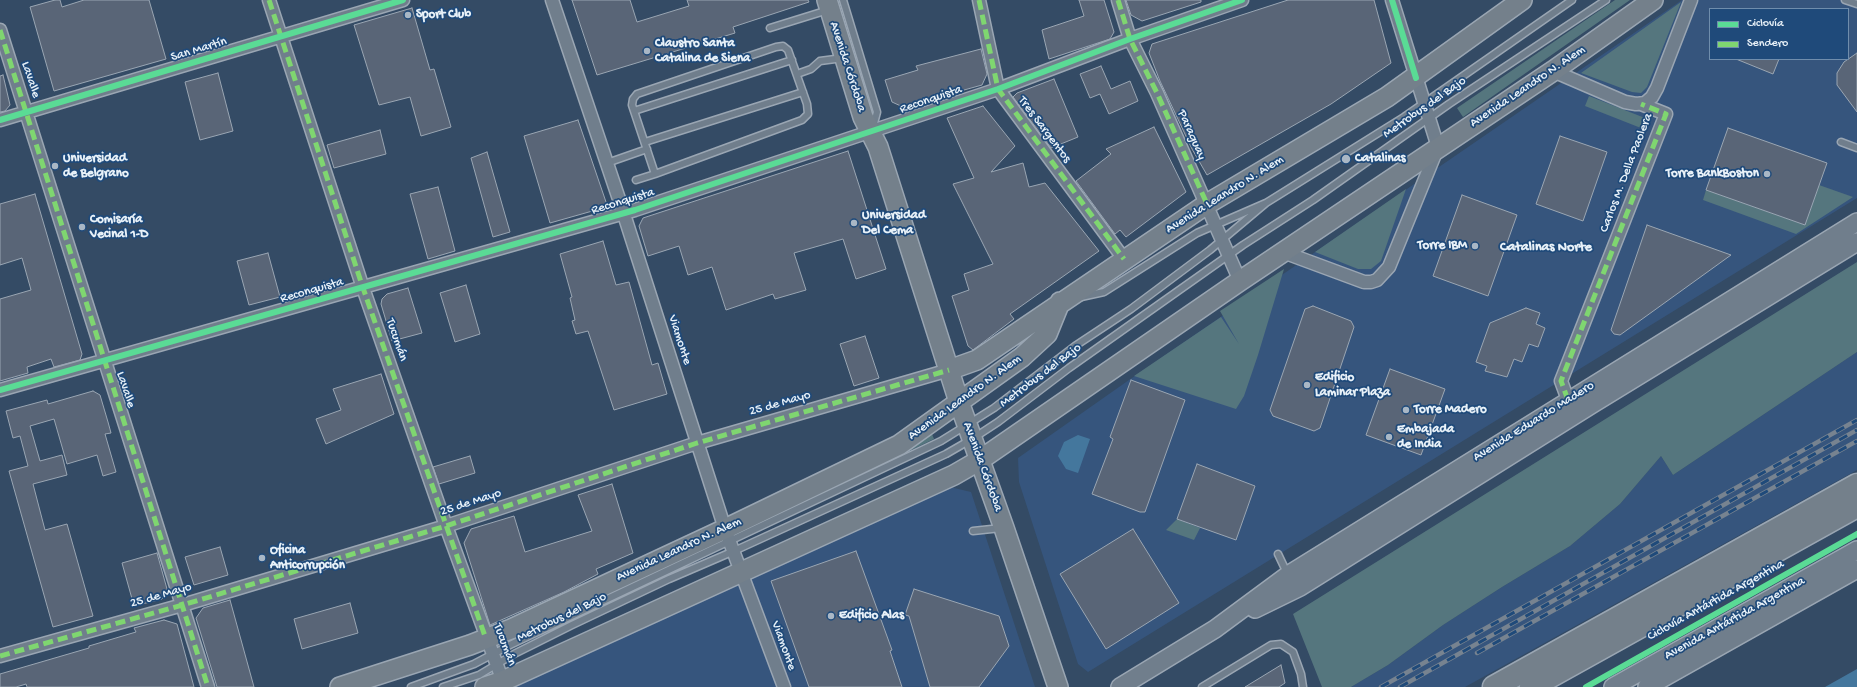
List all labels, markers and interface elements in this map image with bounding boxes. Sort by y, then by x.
place label: Sport Club [416,7,471,23]
legend [1709,8,1849,60]
marker: Sport Club [403,10,413,20]
text: Ciclovía [1747,17,1784,31]
street label: Avenida Córdoba [825,20,869,114]
street label: San Martín [169,34,229,66]
place label: Claustro Santa Catalina de Siena [655,36,750,67]
text: Sendero [1747,37,1788,51]
street label: Avenida Leandro N. Alem [1467,42,1589,132]
marker: Claustro Santa Catalina de Siena [642,46,652,56]
street label: Lavalle [17,60,43,100]
street label: Metrobus del Bajo [1380,74,1470,142]
street label: Reconquista [898,82,964,118]
street label: Tres Sargentos [1014,94,1074,166]
street label: Paraguay [1173,107,1209,163]
street label: Carlos M. Della Paolera [1597,111,1657,235]
place label: Universidad de Belgrano [63,151,129,182]
place label: Catalinas [1355,151,1406,167]
street label: Avenida Leandro N. Alem [1163,152,1287,238]
marker: Catalinas [1340,153,1352,165]
marker: Universidad de Belgrano [50,161,60,171]
place label: Torre BankBoston [1666,166,1759,182]
marker: Torre BankBoston [1762,169,1772,179]
street label: Reconquista [590,185,656,219]
place label: Universidad Del Cema [862,208,926,239]
place label: Comisaría Vecinal 1-D [90,212,148,243]
marker: Universidad Del Cema [849,218,859,228]
marker: Comisaría Vecinal 1-D [77,222,87,232]
place label: Torre IBM [1417,238,1467,254]
district label: Catalinas Norte [1500,240,1592,256]
marker: Torre IBM [1470,241,1480,251]
street label: Reconquista [279,275,345,307]
street label: Viamonte [664,313,694,367]
street label: Tucumán [381,317,411,363]
street label: Metrobus del Bajo [997,340,1085,412]
street label: Avenida Leandro N. Alem [905,352,1025,444]
street label: Lavalle [112,370,138,410]
place label: Edificio Laminar Plaza [1315,370,1390,401]
street label: Avenida Eduardo Madero [1470,378,1598,466]
marker: Edificio Laminar Plaza [1302,380,1312,390]
street label: 25 de Mayo [748,388,812,420]
place label: Torre Madero [1414,402,1487,418]
marker: Torre Madero [1401,405,1411,415]
street label: Avenida Córdoba [959,420,1005,514]
place label: Embajada de India [1397,422,1454,453]
marker: Embajada de India [1384,432,1394,442]
street label: 25 de Mayo [439,486,503,520]
street label: Avenida Leandro N. Alem [614,514,744,586]
place label: Oficina Anticorrupción [270,543,345,574]
marker: Oficina Anticorrupción [257,553,267,563]
street label: Ciclovía Antártida Argentina [1645,557,1787,645]
street label: Avenida Antártida Argentina [1662,574,1808,664]
street label: 25 de Mayo [129,580,193,612]
street label: Metrobus del Bajo [515,590,609,646]
place label: Edificio Alas [839,608,904,624]
marker: Edificio Alas [826,611,836,621]
street label: Viamonte [767,619,799,673]
street label: Tucumán [489,622,519,668]

